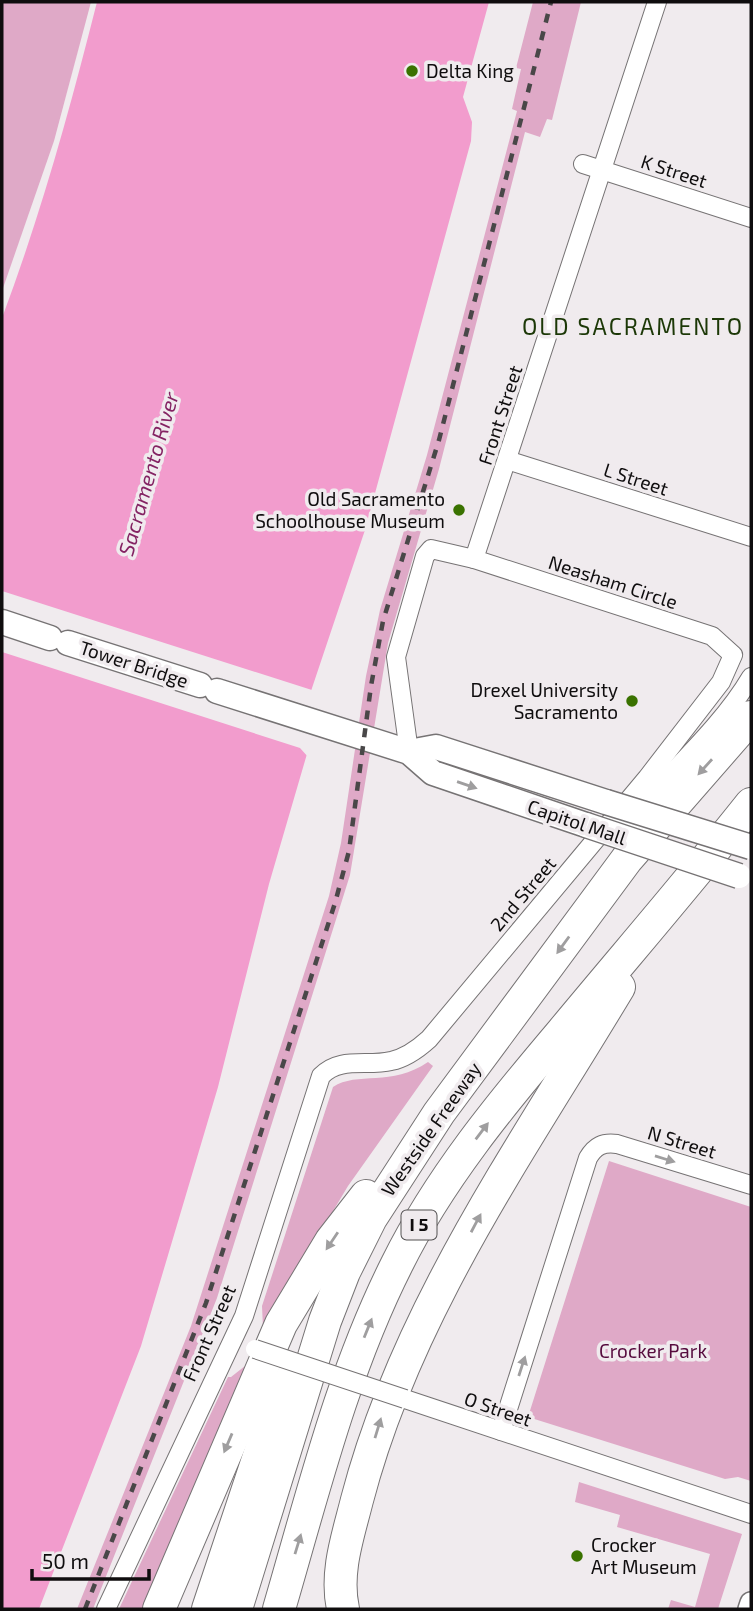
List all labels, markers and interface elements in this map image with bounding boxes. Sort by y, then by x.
place label: Delta King [426,59,514,82]
marker: Delta King [404,63,420,79]
street label: K Street [638,149,710,192]
district label: OLD SACRAMENTO [522,312,744,340]
street label: Front Street [473,362,526,468]
water label: Sacramento River [112,388,183,558]
street label: L Street [601,457,671,500]
place label: Old Sacramento Schoolhouse Museum [255,487,445,532]
marker: Old Sacramento Schoolhouse Museum [451,502,467,518]
street label: Neasham Circle [546,550,680,613]
street label: Tower Bridge [77,635,191,692]
place label: Drexel University Sacramento [471,678,618,723]
marker: Drexel University Sacramento [624,693,640,709]
one-way arrow [698,759,714,776]
one-way arrow [457,780,478,791]
street label: Capitol Mall [525,794,630,849]
street label: 2nd Street [485,852,560,935]
one-way arrow [556,935,570,954]
street label: Westside Freeway [376,1057,485,1200]
street label: N Street [645,1120,719,1163]
one-way arrow [475,1122,489,1141]
one-way arrow [655,1154,676,1164]
road number: I 5 [402,1210,436,1240]
one-way arrow [470,1212,482,1232]
one-way arrow [325,1232,339,1250]
street label: Front Street [177,1281,240,1385]
one-way arrow [363,1317,374,1338]
park label: Crocker Park [599,1339,707,1362]
one-way arrow [517,1356,528,1377]
street label: O Street [461,1386,535,1431]
one-way arrow [374,1417,384,1438]
one-way arrow [223,1432,234,1453]
one-way arrow [294,1533,304,1554]
place label: Crocker Art Museum [591,1533,697,1578]
scale bar [32,1538,149,1582]
text: 50 m [42,1548,89,1573]
marker: Crocker Art Museum [569,1548,585,1564]

